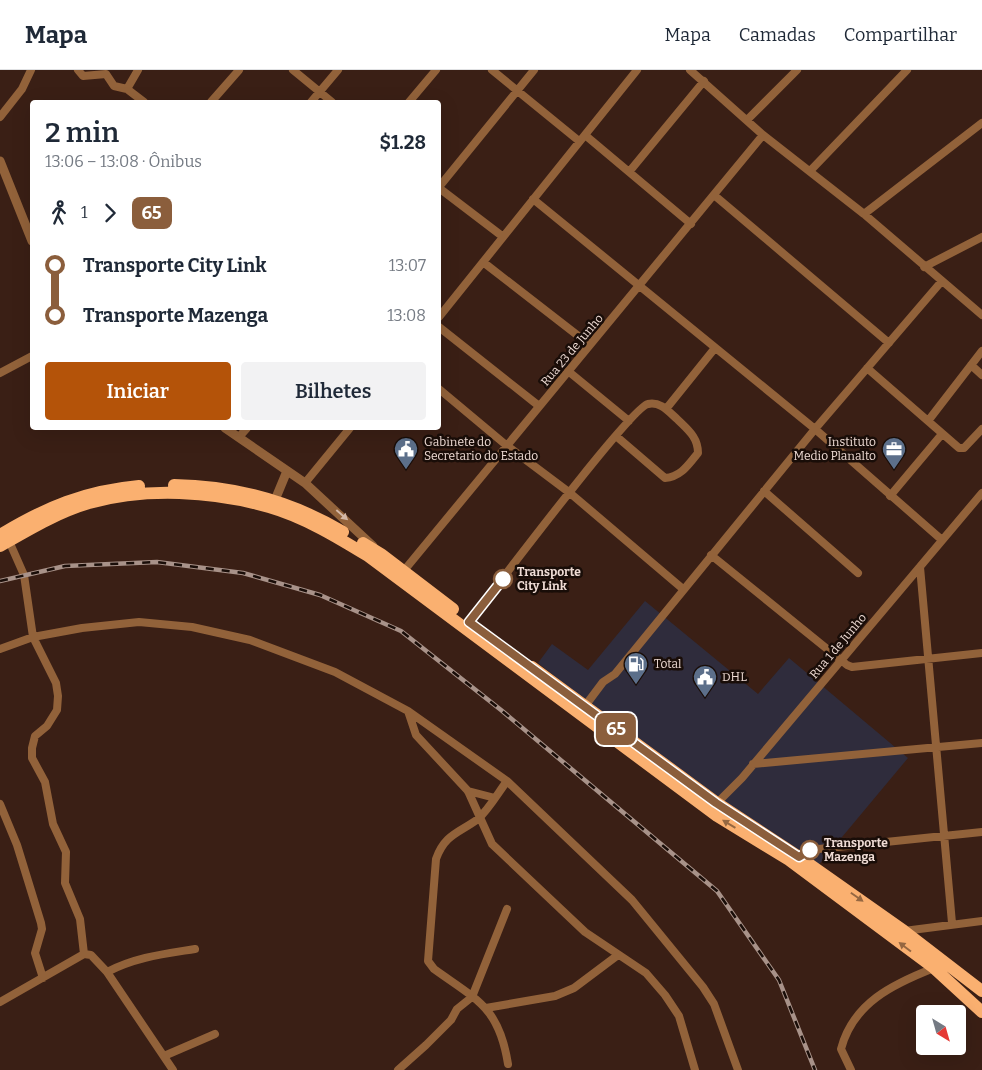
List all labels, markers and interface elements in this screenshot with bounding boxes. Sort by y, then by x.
text: Mapa [25,21,87,49]
text: Mapa [665,24,711,46]
text: Camadas [739,24,816,46]
text: Compartilhar [844,24,957,46]
text: 2 min [45,116,119,149]
text: $1.28 [380,131,426,154]
text: 13:06 – 13:08 · Ônibus [45,152,202,171]
icon: walk [45,199,73,227]
icon: forward [96,199,124,227]
text: 65 [142,202,162,224]
text: 1 [81,203,88,222]
text: Transporte City Link [83,254,267,277]
text: 13:07 [389,256,426,275]
text: Transporte Mazenga [83,304,268,327]
text: 13:08 [387,306,426,325]
street label: Rua 23 de Junho [538,311,606,389]
button: Iniciar [45,362,231,420]
button: Bilhetes [241,362,426,420]
place label: Gabinete do Secretario do Estado [424,435,538,463]
place label: Instituto Medio Planalto [793,435,876,463]
public building icon: Gabinete do Secretario do Estado [393,436,419,470]
office icon: Instituto Medio Planalto [881,436,907,470]
one-way arrow [335,509,347,521]
place label: Transporte City Link [517,565,581,593]
marker: Transporte City Link [493,569,513,589]
street label: Rua 1 de Junho [807,611,869,681]
fuel station icon: Total [623,651,649,685]
place label: Total [654,657,682,671]
public building icon: DHL [692,664,718,698]
place label: DHL [722,670,747,684]
line badge: 65 [594,713,638,745]
text: 65 [606,718,626,740]
one-way arrow [722,819,735,828]
place label: Transporte Mazenga [824,836,888,864]
marker: Transporte Mazenga [800,840,820,860]
one-way arrow [850,892,863,902]
one-way arrow [899,941,912,952]
north arrow [916,1005,966,1055]
map controls [916,1005,966,1055]

